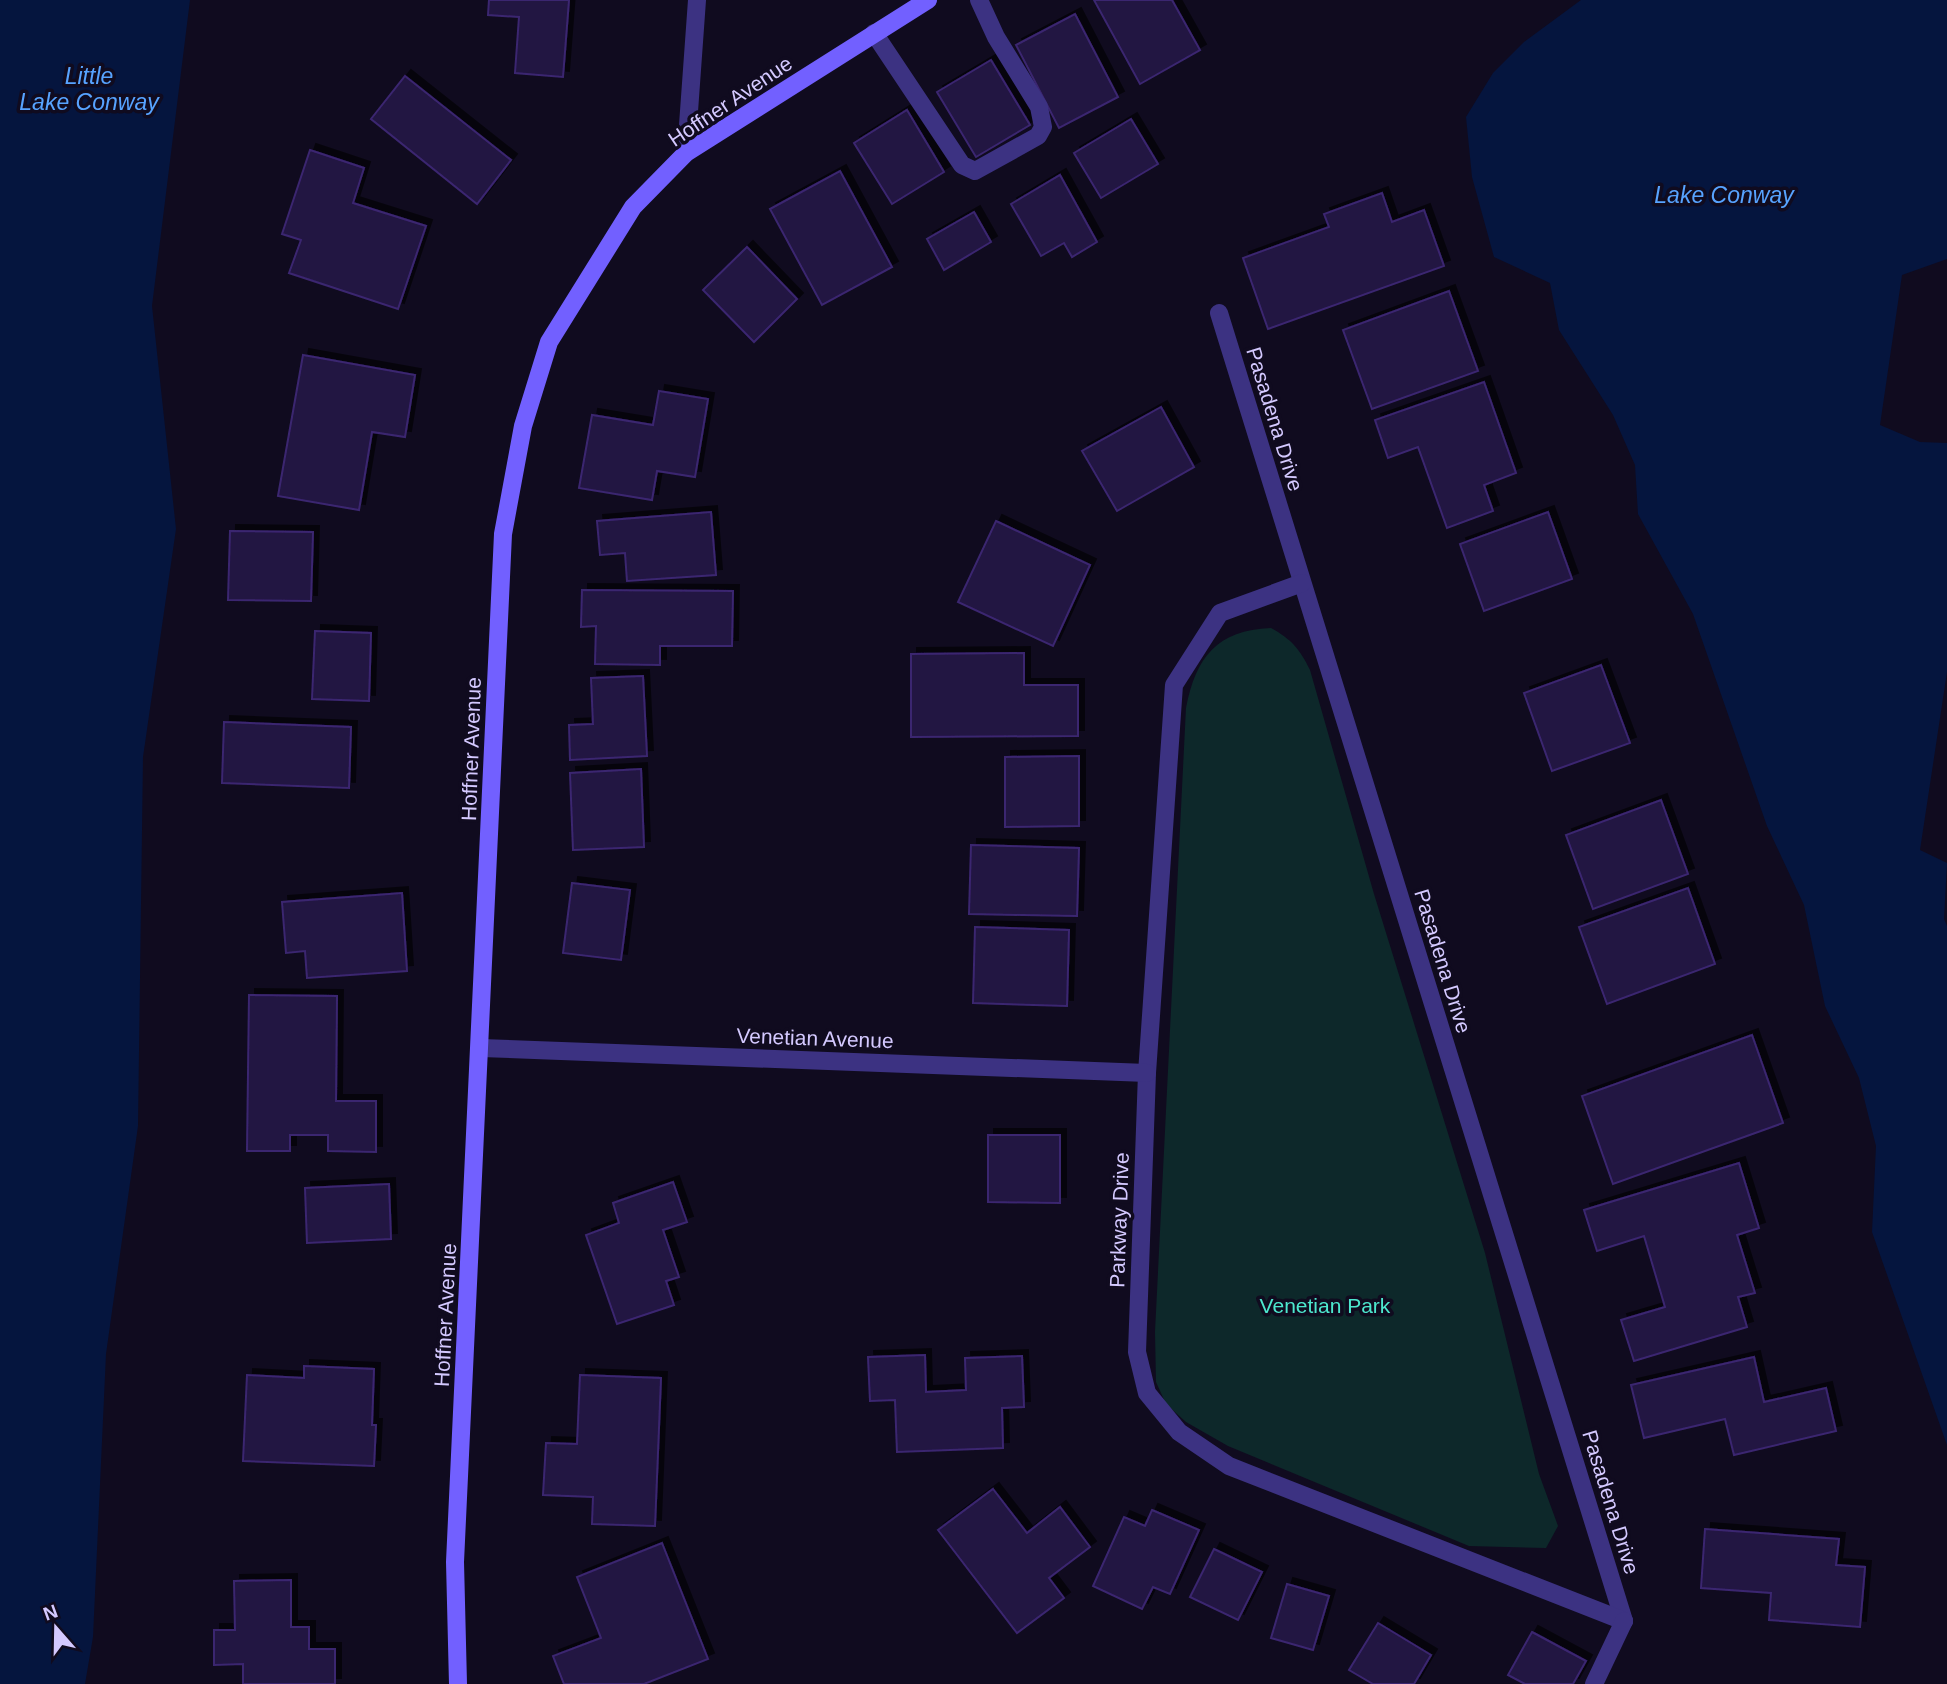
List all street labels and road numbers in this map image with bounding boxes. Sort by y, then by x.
street label: Hoffner Avenue [664,51,796,151]
street label: Pasadena Drive [1242,344,1308,494]
street label: Hoffner Avenue [457,677,485,821]
street label: Pasadena Drive [1410,886,1476,1036]
street label: Venetian Avenue [736,1024,894,1052]
street label: Parkway Drive [1105,1152,1133,1288]
street label: Hoffner Avenue [430,1242,460,1388]
street label: Pasadena Drive [1578,1427,1644,1577]

